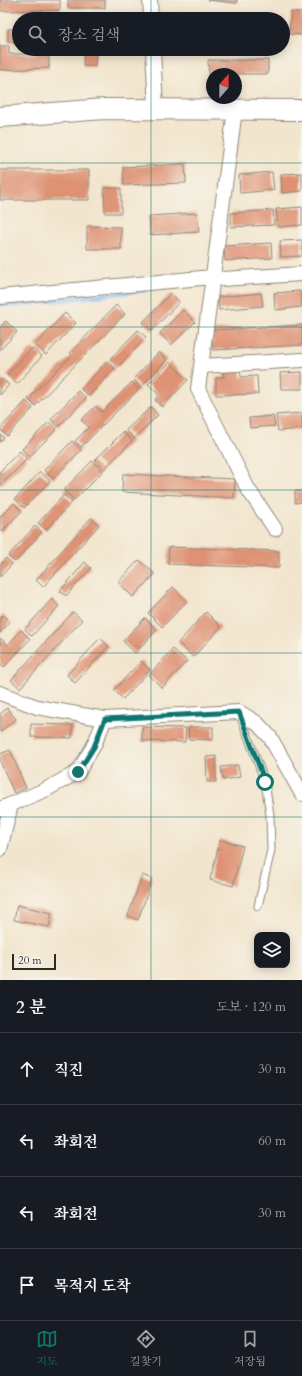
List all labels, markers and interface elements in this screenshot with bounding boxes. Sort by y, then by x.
search box [12,12,290,56]
icon: search [26,23,48,45]
text: 장소 검색 [58,25,120,45]
north arrow [206,68,242,104]
route end [69,763,87,781]
route start [256,773,274,791]
map controls [254,932,290,968]
button: layers [254,932,290,968]
scale bar [12,952,56,971]
text: 20 m [18,953,42,968]
text: 2 분 [16,996,46,1019]
text: 도보 · 120 m [216,998,286,1016]
icon: ahead [16,1058,38,1080]
text: 직진 [54,1060,83,1080]
text: 30 m [258,1060,286,1078]
icon: left [16,1130,38,1152]
text: 좌회전 [54,1132,97,1152]
text: 60 m [258,1132,286,1150]
icon: left [16,1202,38,1224]
text: 좌회전 [54,1204,97,1224]
text: 30 m [258,1204,286,1222]
icon: arrive [16,1274,38,1296]
text: 목적지 도착 [54,1276,130,1296]
tab: 지도 [36,1328,58,1369]
tab: 길찾기 [130,1328,162,1369]
tab: 저장됨 [234,1328,266,1369]

